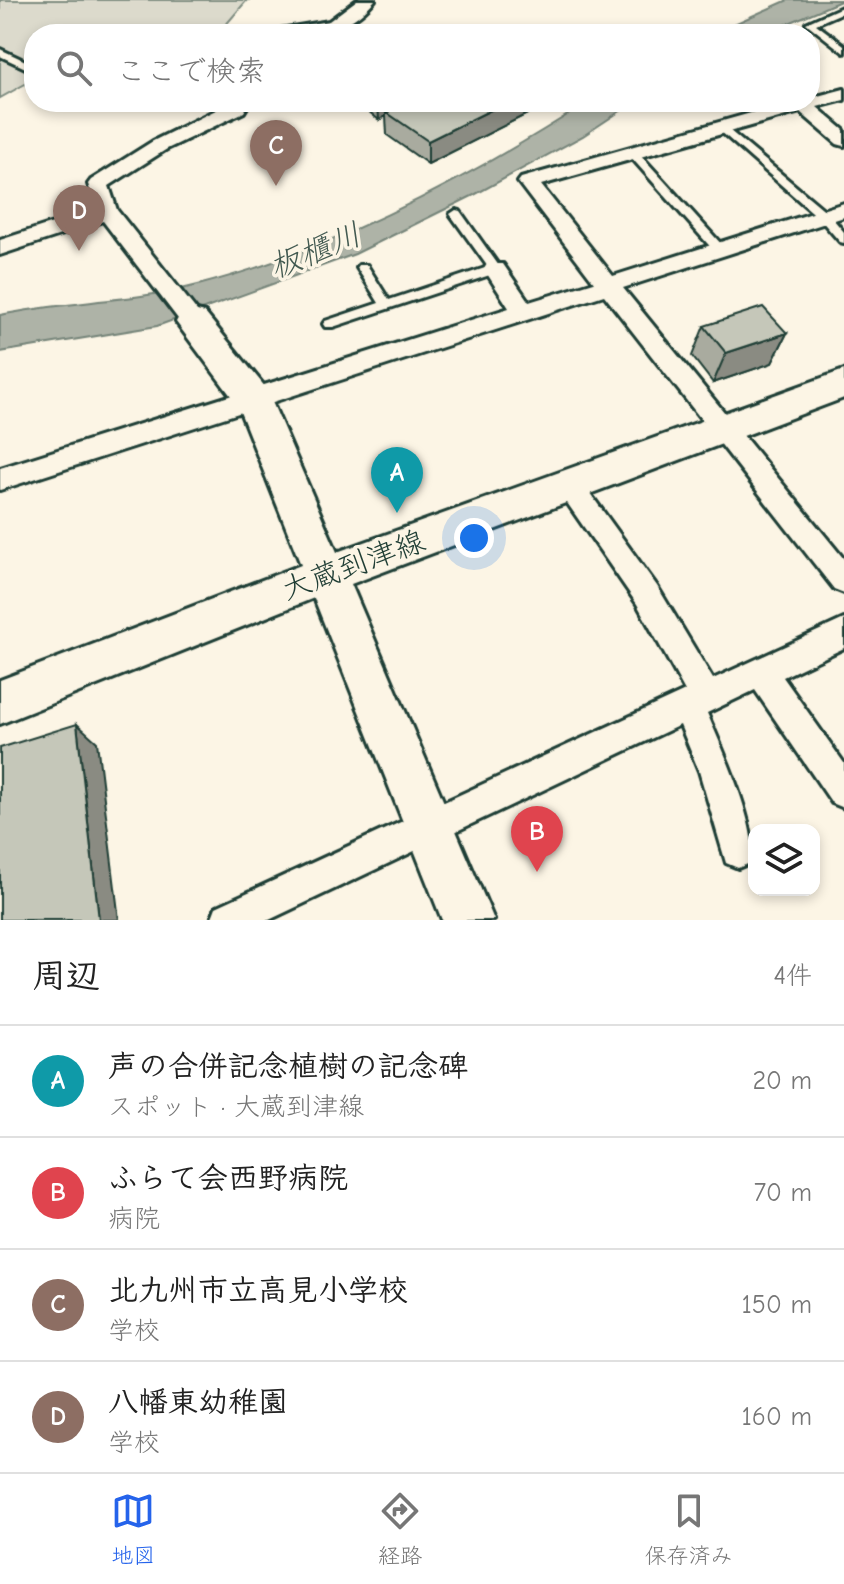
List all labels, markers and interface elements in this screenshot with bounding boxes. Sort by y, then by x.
search box [24,24,820,112]
icon: search [52,46,96,90]
text: ここで検索 [116,54,266,89]
pin: C [250,120,302,186]
pin: D [53,185,105,251]
water label: 板櫃川 [264,215,367,286]
pin: A [371,447,423,513]
your location [454,518,494,558]
street label: 大蔵到津線 [277,523,430,608]
pin: B [511,806,563,872]
map controls [748,824,820,896]
button: layers [748,824,820,896]
text: 周辺 [32,956,100,996]
text: 4件 [773,961,812,991]
text: 声の合併記念植樹の記念碑 [108,1049,468,1084]
text: A [51,1066,65,1096]
text: 20 m [752,1066,812,1096]
text: スポット · 大蔵到津線 [108,1092,364,1122]
text: ふらて会西野病院 [108,1161,348,1196]
text: B [50,1178,66,1208]
text: 70 m [754,1178,812,1208]
text: 病院 [108,1204,160,1234]
text: 北九州市立高見小学校 [108,1273,408,1308]
text: C [50,1290,66,1320]
text: 150 m [742,1290,812,1320]
text: 学校 [108,1316,160,1346]
text: 八幡東幼稚園 [108,1385,288,1420]
text: D [50,1402,66,1432]
text: 160 m [742,1402,812,1432]
text: 学校 [108,1428,160,1458]
tab: 地図 [111,1489,155,1569]
tab: 経路 [378,1489,422,1569]
tab: 保存済み [645,1489,733,1569]

